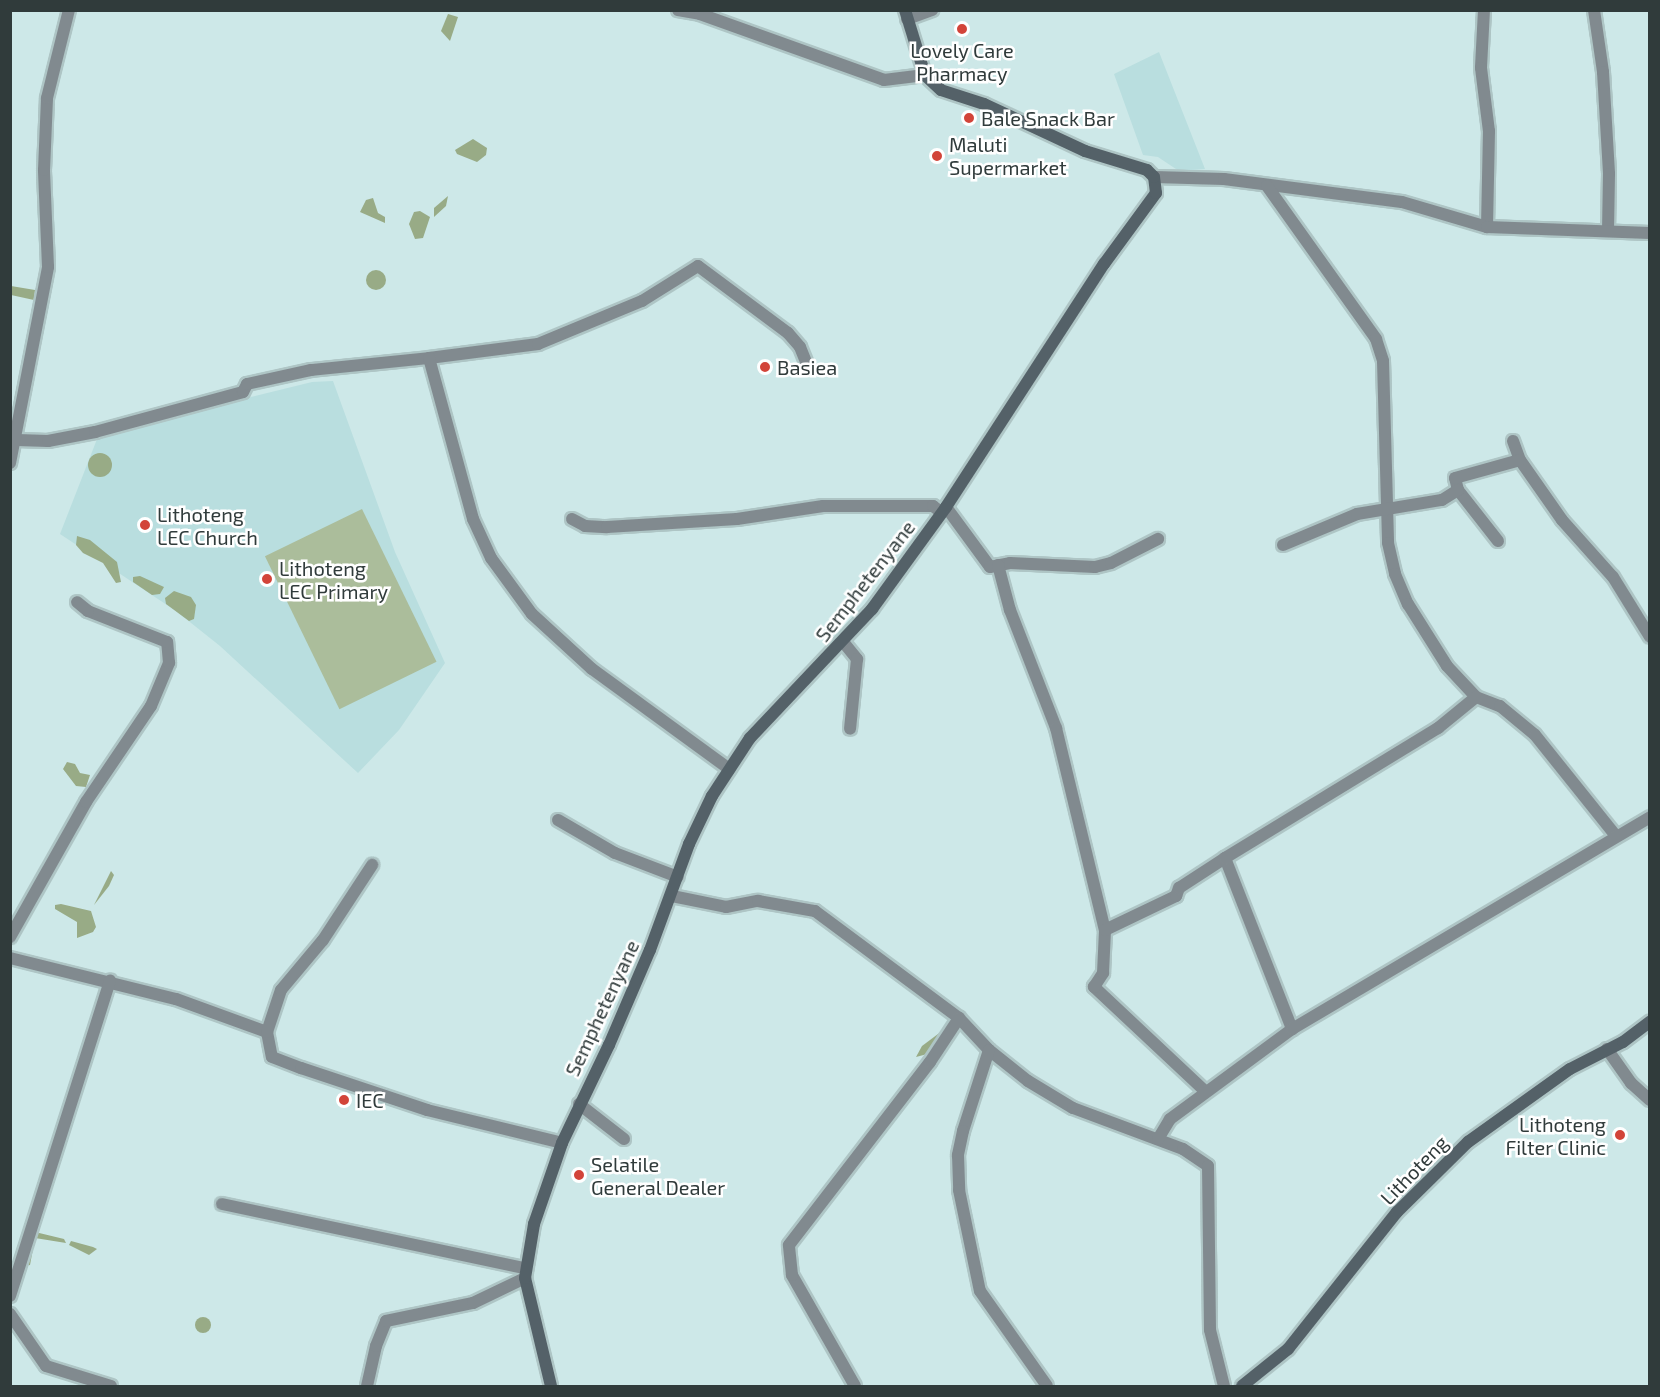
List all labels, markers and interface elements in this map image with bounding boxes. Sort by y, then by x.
marker: Lovely Care Pharmacy [955,22,969,36]
place label: Lovely Care Pharmacy [910,38,1014,85]
place label: Bale Snack Bar [981,106,1115,130]
marker: Bale Snack Bar [962,111,976,125]
place label: Maluti Supermarket [949,132,1067,179]
marker: Maluti Supermarket [930,149,944,163]
place label: Basiea [777,355,837,379]
marker: Basiea [758,360,772,374]
place label: Lithoteng LEC Church [157,502,258,549]
street label: Semphetenyane [810,516,920,646]
marker: Lithoteng LEC Church [138,518,152,532]
place label: Lithoteng LEC Primary [279,556,388,603]
marker: Lithoteng LEC Primary [260,572,274,586]
street label: Semphetenyane [560,936,644,1080]
place label: IEC [356,1088,384,1112]
marker: IEC [337,1093,351,1107]
place label: Lithoteng Filter Clinic [1505,1112,1606,1159]
marker: Lithoteng Filter Clinic [1611,1126,1629,1144]
street label: Lithoteng [1375,1130,1453,1210]
place label: Selatile General Dealer [591,1152,726,1199]
marker: Selatile General Dealer [572,1168,586,1182]

